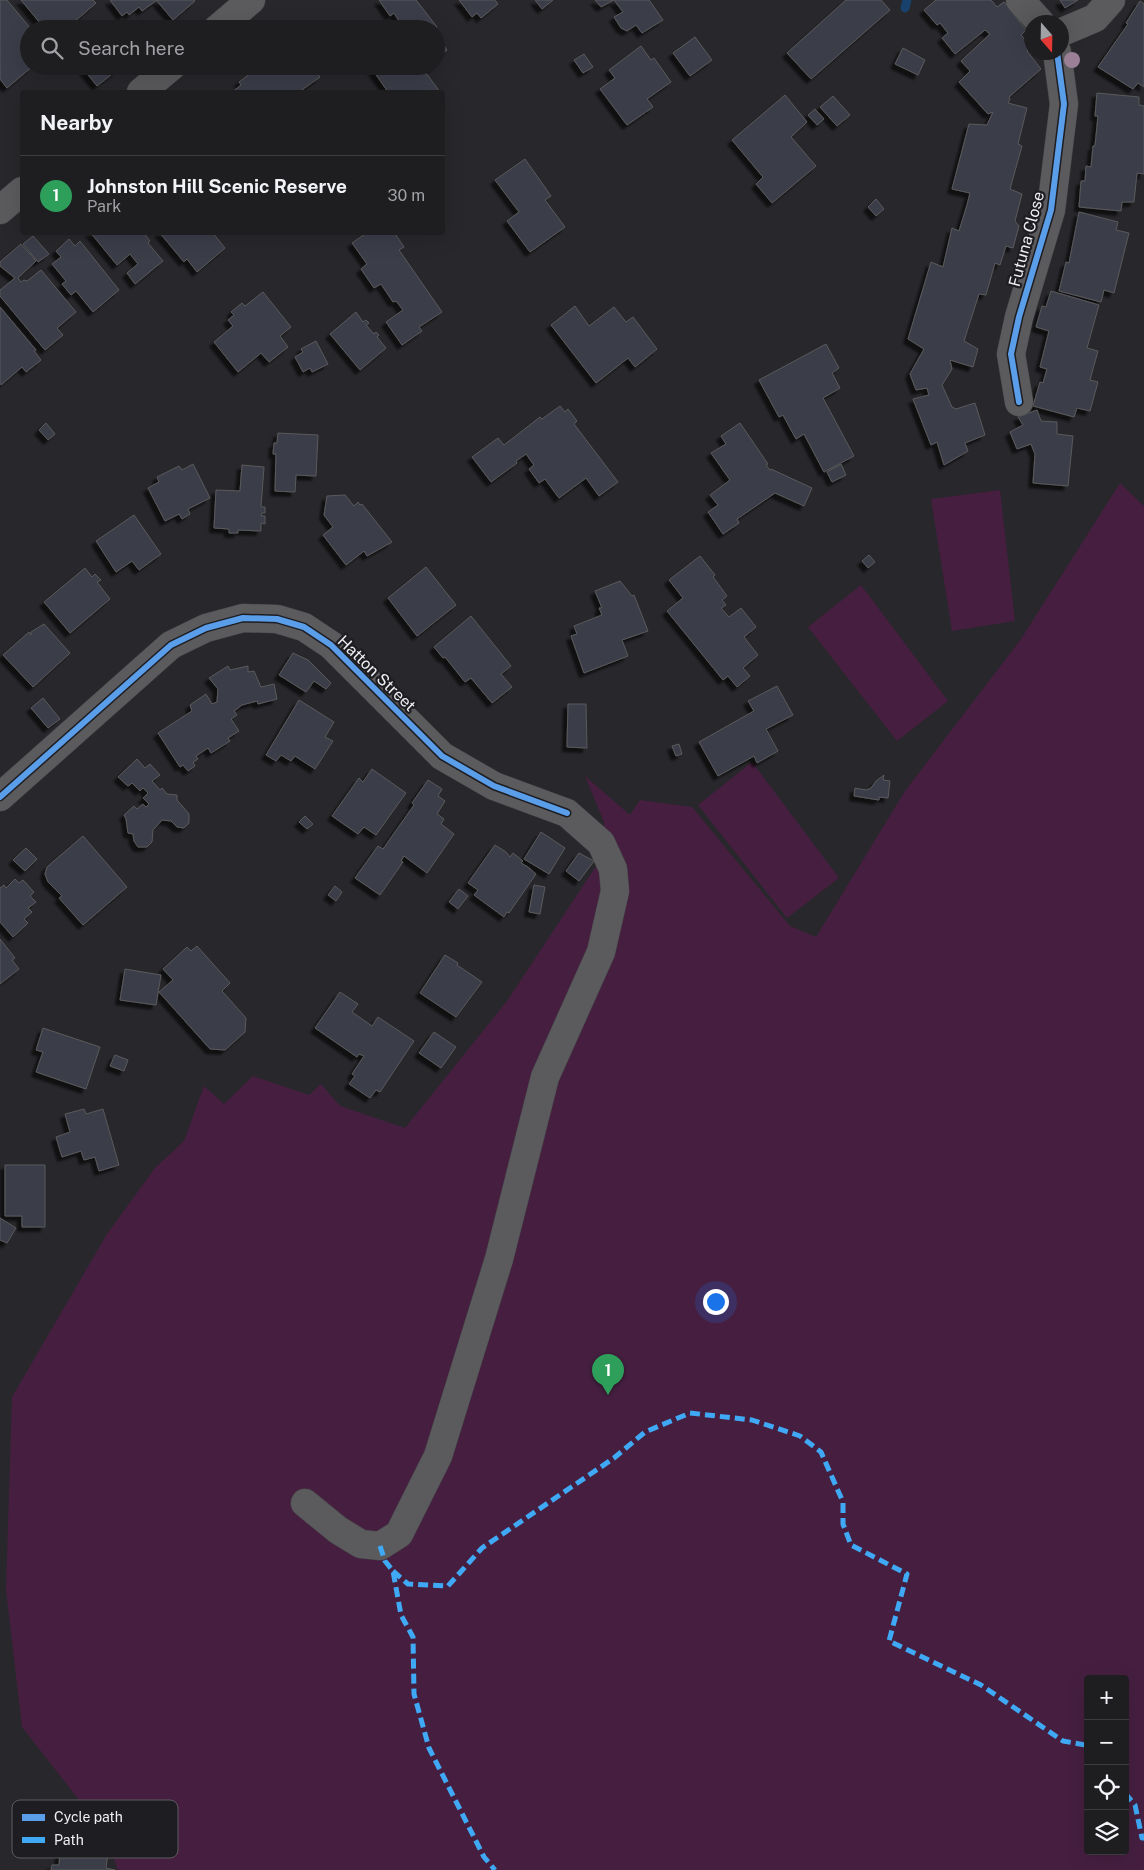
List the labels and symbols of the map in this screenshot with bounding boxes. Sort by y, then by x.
north arrow [1024,15,1069,60]
street label: Futuna Close [1005,189,1048,289]
street label: Hatton Street [334,631,420,715]
your location [703,1289,729,1315]
pin: 1 [592,1354,624,1395]
legend [12,1800,178,1858]
text: Cycle path [54,1809,123,1825]
text: Path [54,1832,84,1848]

